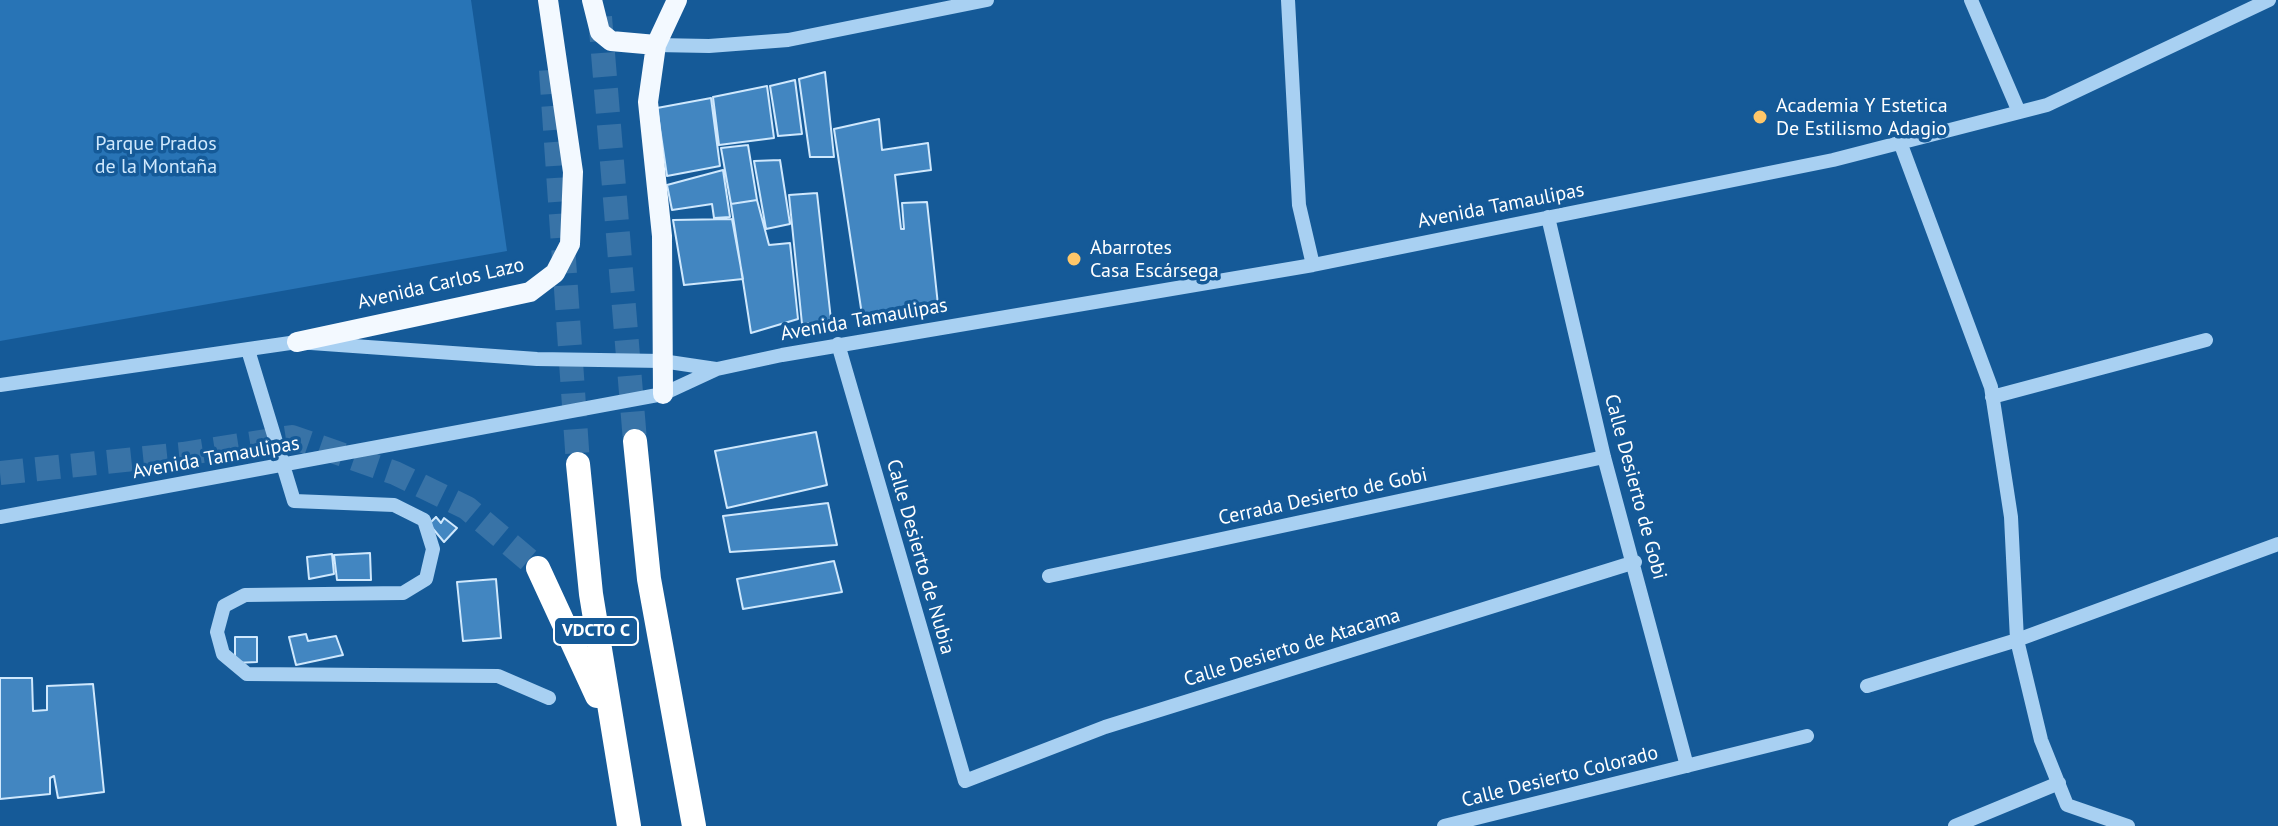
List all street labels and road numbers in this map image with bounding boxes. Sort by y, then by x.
street label: Avenida Tamaulipas [1416,178,1586,234]
street label: Avenida Carlos Lazo [355,253,527,315]
street label: Avenida Tamaulipas [779,293,949,347]
street label: Calle Desierto de Gobi [1599,392,1671,582]
street label: Avenida Tamaulipas [131,431,301,485]
street label: Calle Desierto de Nubia [881,457,959,657]
street label: Cerrada Desierto de Gobi [1216,463,1430,531]
street label: Calle Desierto de Atacama [1181,604,1403,692]
road number: VDCTO C [554,617,638,645]
street label: Calle Desierto Colorado [1459,741,1661,813]

